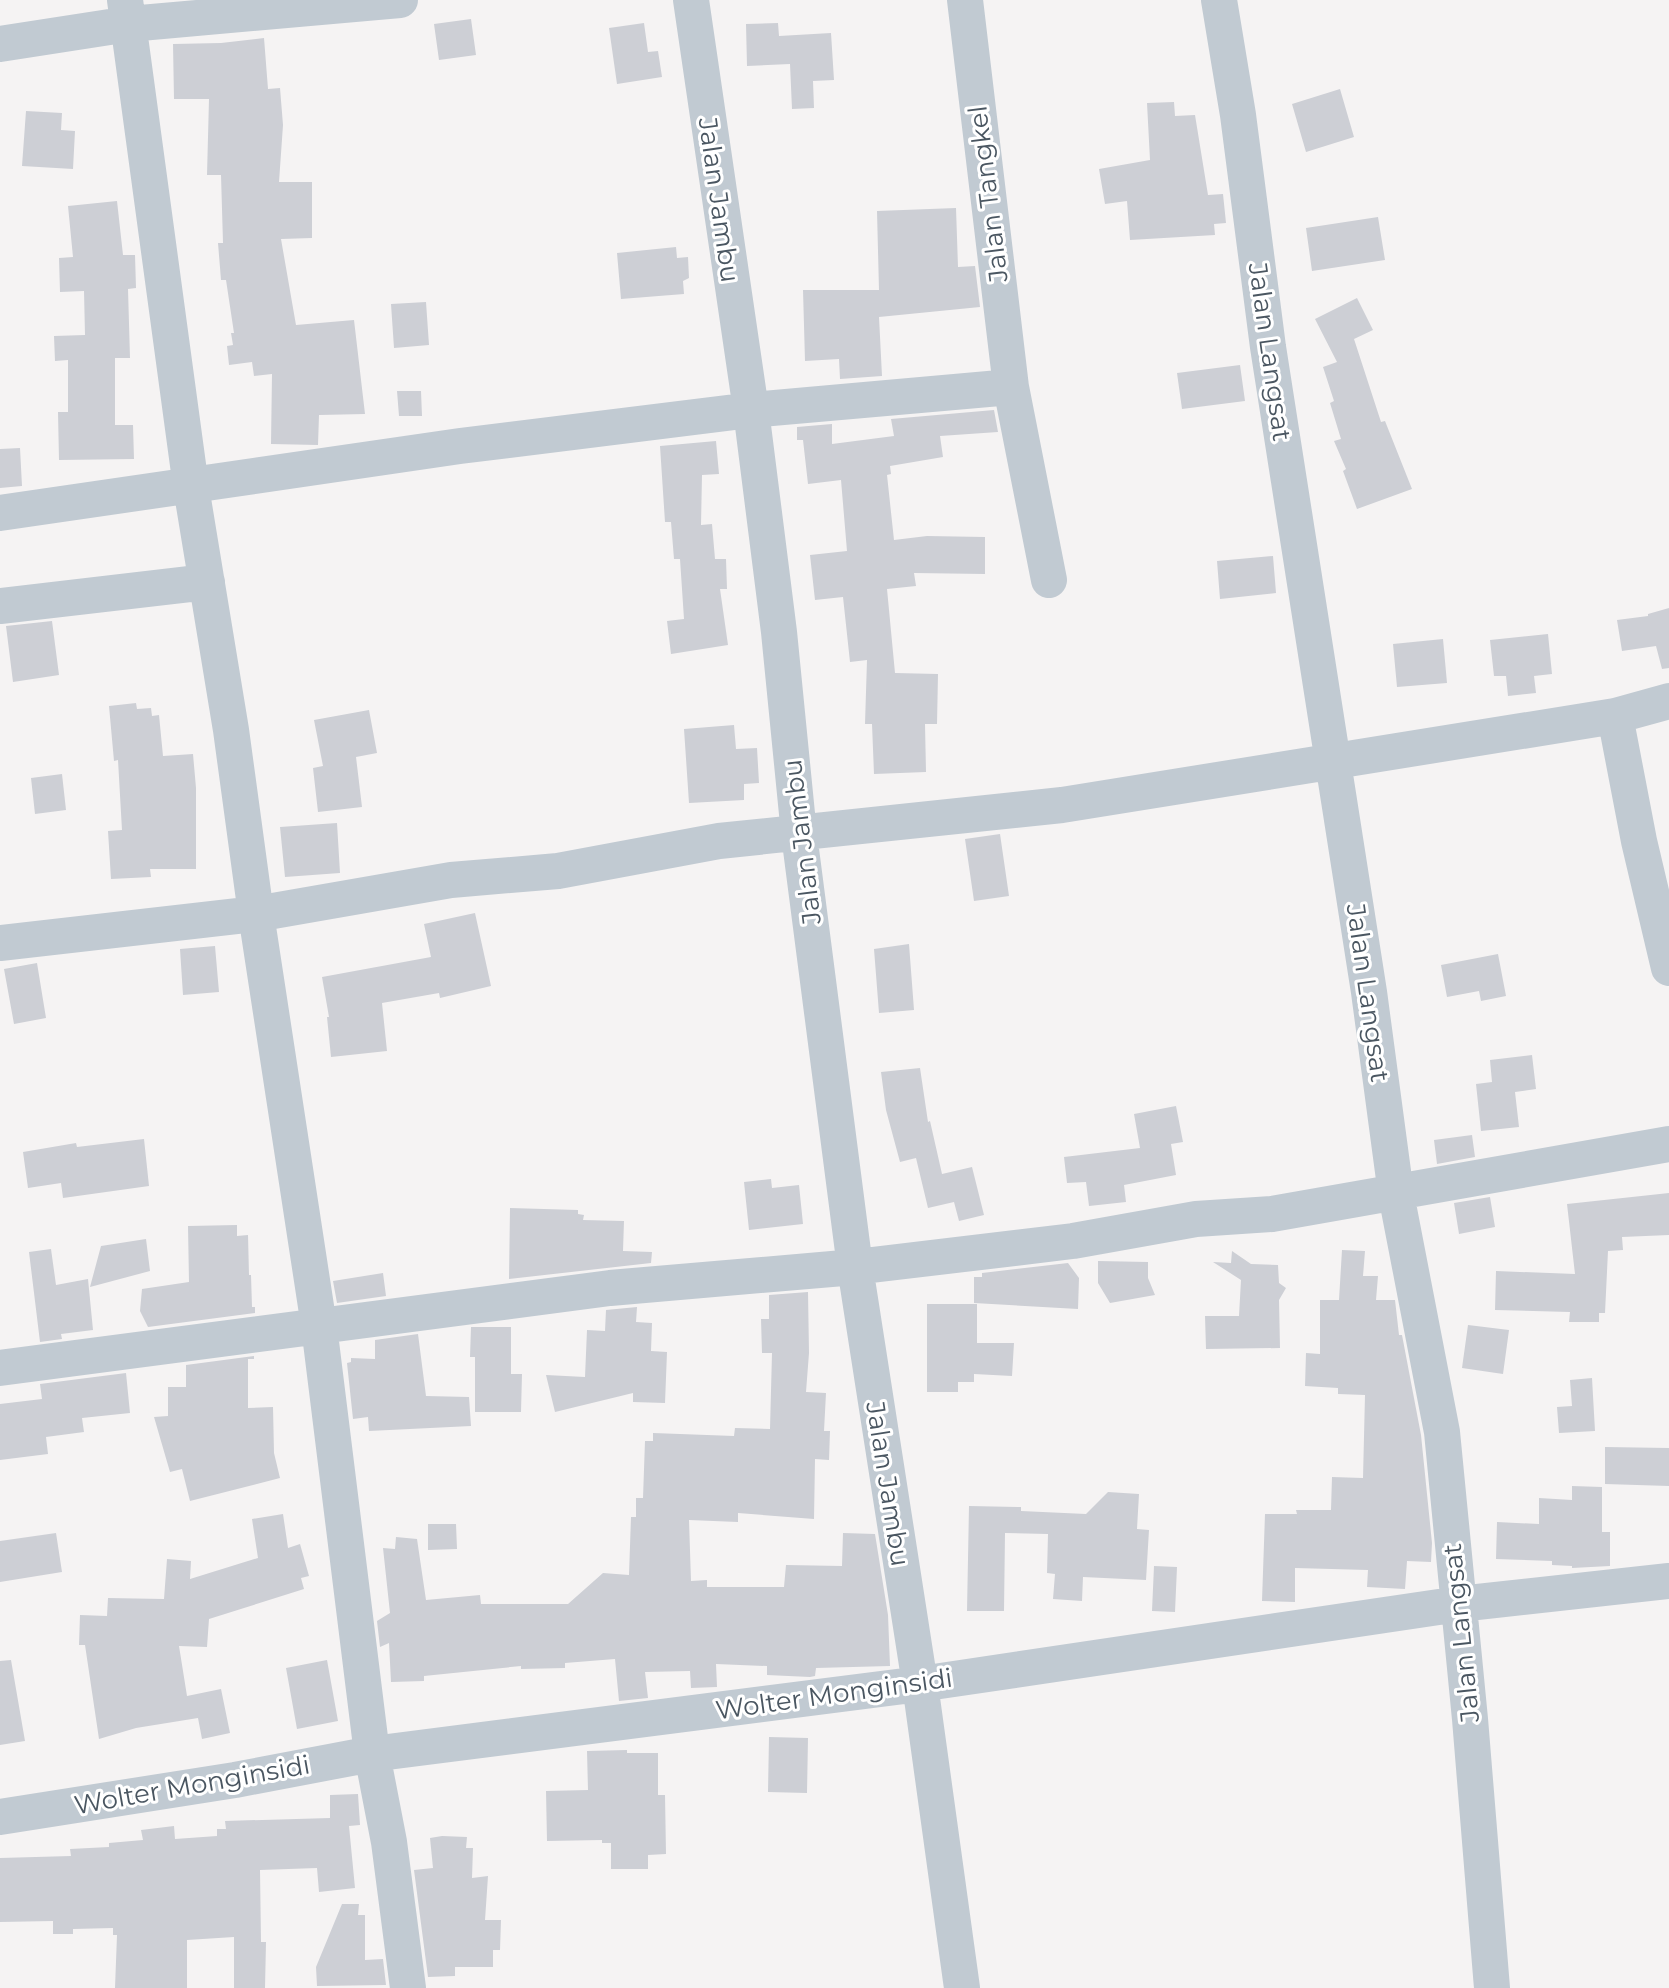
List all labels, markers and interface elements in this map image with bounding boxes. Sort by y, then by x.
street label: Jalan Tangkel [961,104,1015,285]
street label: Jalan Jambu [691,115,746,284]
street label: Jalan Langsat [1242,260,1298,443]
street label: Jalan Jambu [776,758,828,927]
street label: Jalan Langsat [1340,901,1396,1084]
street label: Jalan Jambu [859,1398,917,1569]
street label: Jalan Langsat [1436,1542,1486,1725]
street label: Wolter Monginsidi [713,1662,955,1726]
street label: Wolter Monginsidi [72,1748,312,1822]

